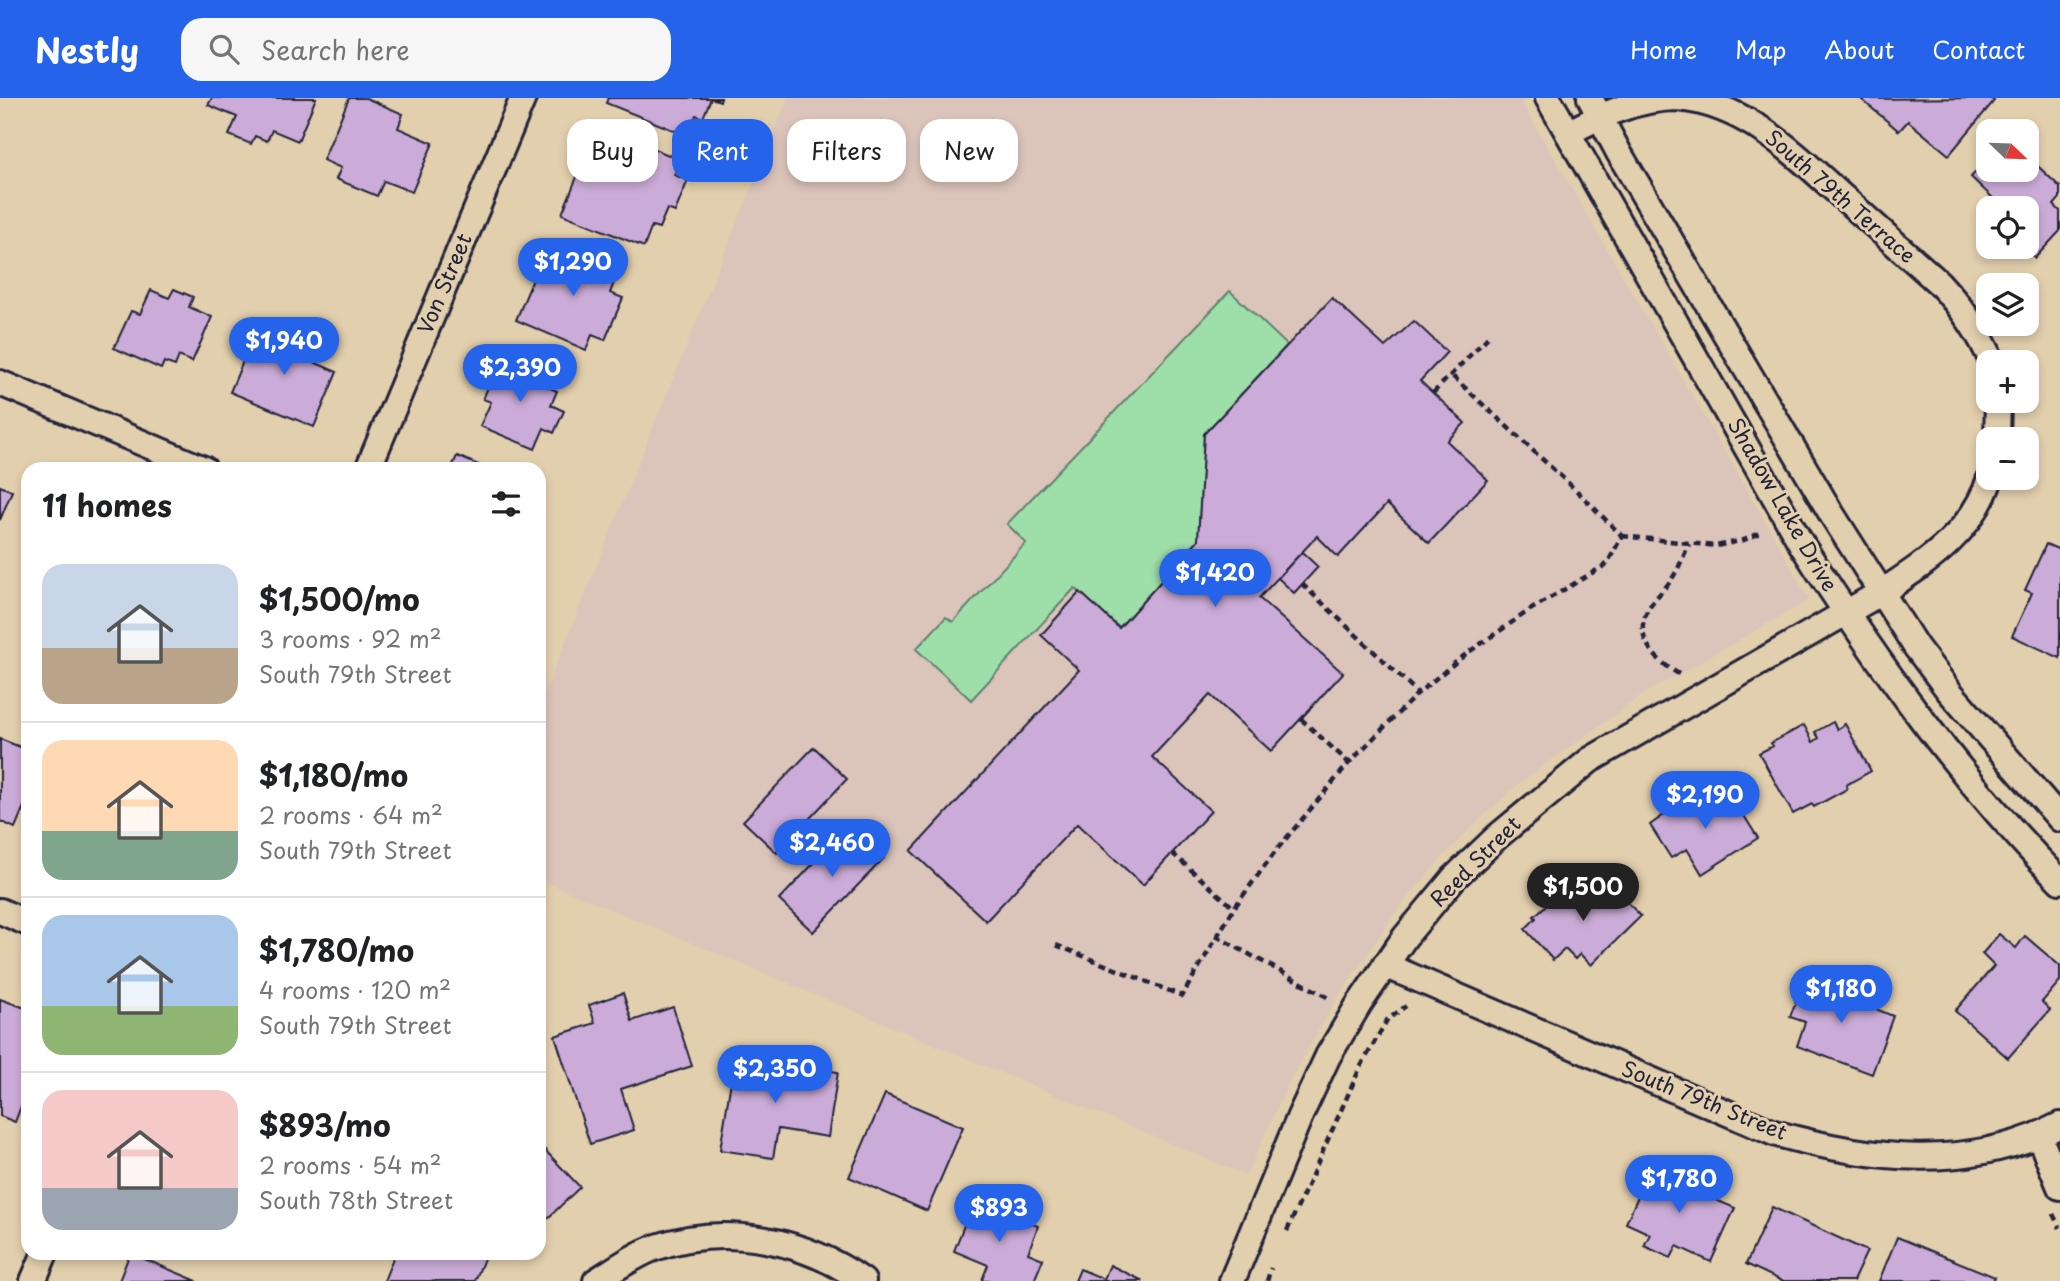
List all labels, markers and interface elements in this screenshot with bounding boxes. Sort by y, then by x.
search box [181,18,671,81]
text: Nestly [35,24,139,74]
icon: search [205,30,243,68]
text: Search here [261,30,410,69]
text: Home [1630,31,1697,67]
text: Map [1735,31,1786,67]
text: About [1824,31,1894,67]
text: Contact [1932,31,2025,67]
chip: Buy [567,119,658,182]
chip: Rent [672,119,773,182]
chip: Filters [787,119,906,182]
chip: New [920,119,1018,182]
north arrow [1976,119,2039,182]
map controls [1976,119,2039,490]
street label: South 79th Terrace [1759,121,1924,270]
button: locate [1976,196,2039,259]
street label: Von Street [408,228,479,338]
pin: $1,290 [516,238,630,298]
text: $1,290 [534,243,612,278]
button: layers [1976,273,2039,336]
pin: $1,940 [227,317,341,377]
text: $1,940 [245,322,323,357]
pin: $2,390 [463,344,577,404]
text: $2,390 [479,349,561,384]
button: + [1976,350,2039,413]
street label: Shadow Lake Drive [1721,411,1847,597]
button: − [1976,427,2039,490]
text: 11 homes [42,482,172,527]
icon: filters [487,485,525,523]
pin: $1,420 [1158,550,1272,609]
text: $1,420 [1175,554,1255,589]
text: $1,500/mo [259,576,420,621]
icon: home [98,592,182,676]
text: 3 rooms · 92 m² [259,621,442,656]
text: South 79th Street [259,656,451,691]
text: $1,180/mo [259,752,408,797]
icon: home [98,768,182,852]
pin: $2,190 [1648,772,1762,831]
text: $2,190 [1667,776,1743,811]
text: 2 rooms · 64 m² [259,797,443,832]
street label: Reed Street [1422,808,1527,913]
pin: $2,460 [775,820,889,879]
text: $2,460 [789,824,875,859]
text: South 79th Street [259,832,451,867]
pin: $1,500 [1526,864,1640,923]
text: $1,500 [1543,868,1623,903]
text: $1,780/mo [259,927,414,972]
icon: home [98,943,182,1027]
pin: $1,180 [1784,965,1898,1025]
text: $1,180 [1805,970,1877,1005]
text: 4 rooms · 120 m² [259,972,451,1007]
text: South 79th Street [259,1007,451,1042]
pin: $2,350 [718,1046,832,1105]
text: $2,350 [733,1050,817,1085]
street label: South 79th Street [1617,1051,1792,1147]
text: $893/mo [259,1102,391,1147]
icon: home [98,1118,182,1202]
text: 2 rooms · 54 m² [259,1147,442,1182]
pin: $1,780 [1622,1156,1736,1215]
text: $1,780 [1641,1160,1717,1195]
text: South 78th Street [259,1182,453,1217]
pin: $893 [958,1184,1040,1244]
text: $893 [970,1189,1028,1224]

